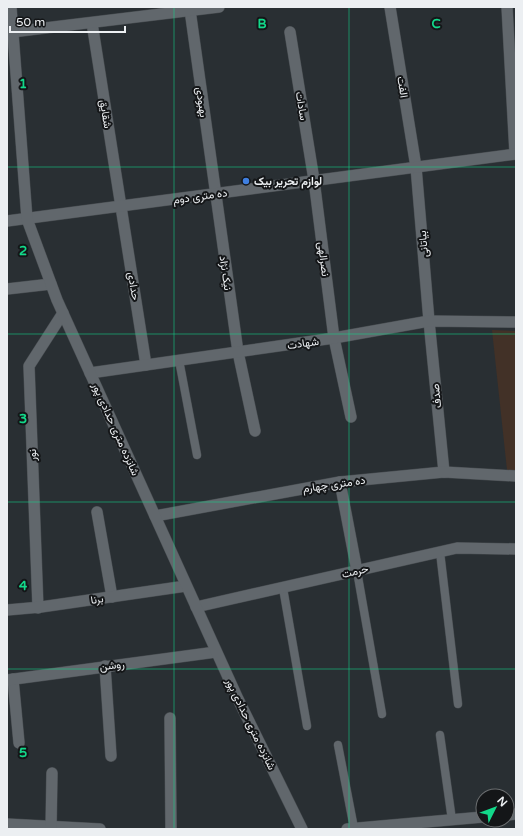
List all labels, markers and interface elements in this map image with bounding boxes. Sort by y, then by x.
scale bar [10,8,125,34]
text: 50 m [16,15,45,29]
text: B [257,16,267,32]
text: C [431,16,441,32]
street label: الفت [394,75,411,99]
text: 1 [19,76,27,92]
street label: بهبودی [193,86,210,118]
street label: سادات [293,91,310,122]
street label: شقایق [97,99,114,130]
place label: لوازم تحریر بیک [254,175,322,189]
marker: لوازم تحریر بیک [241,176,251,186]
street label: ده متری دوم [172,186,228,208]
street label: بیاتانی [416,230,431,258]
street label: نصرالهی [315,241,332,277]
text: 2 [19,243,27,259]
street label: نیک نژاد [217,255,234,291]
street label: حدادی [125,271,142,301]
street label: شهادت [286,335,320,352]
street label: شانزده متری حدادی پور [88,380,142,478]
street label: صدف [429,383,444,409]
text: 3 [19,411,27,427]
street label: نور [26,449,39,462]
street label: ده متری چهارم [302,474,366,496]
street label: حرمت [341,562,370,581]
text: 4 [19,578,28,594]
street label: برنا [90,592,104,607]
street label: روشن [99,657,126,673]
street label: شانزده متری حدادی پور [221,675,279,773]
text: 5 [19,745,27,761]
north arrow [475,788,515,828]
text: N [494,794,510,809]

